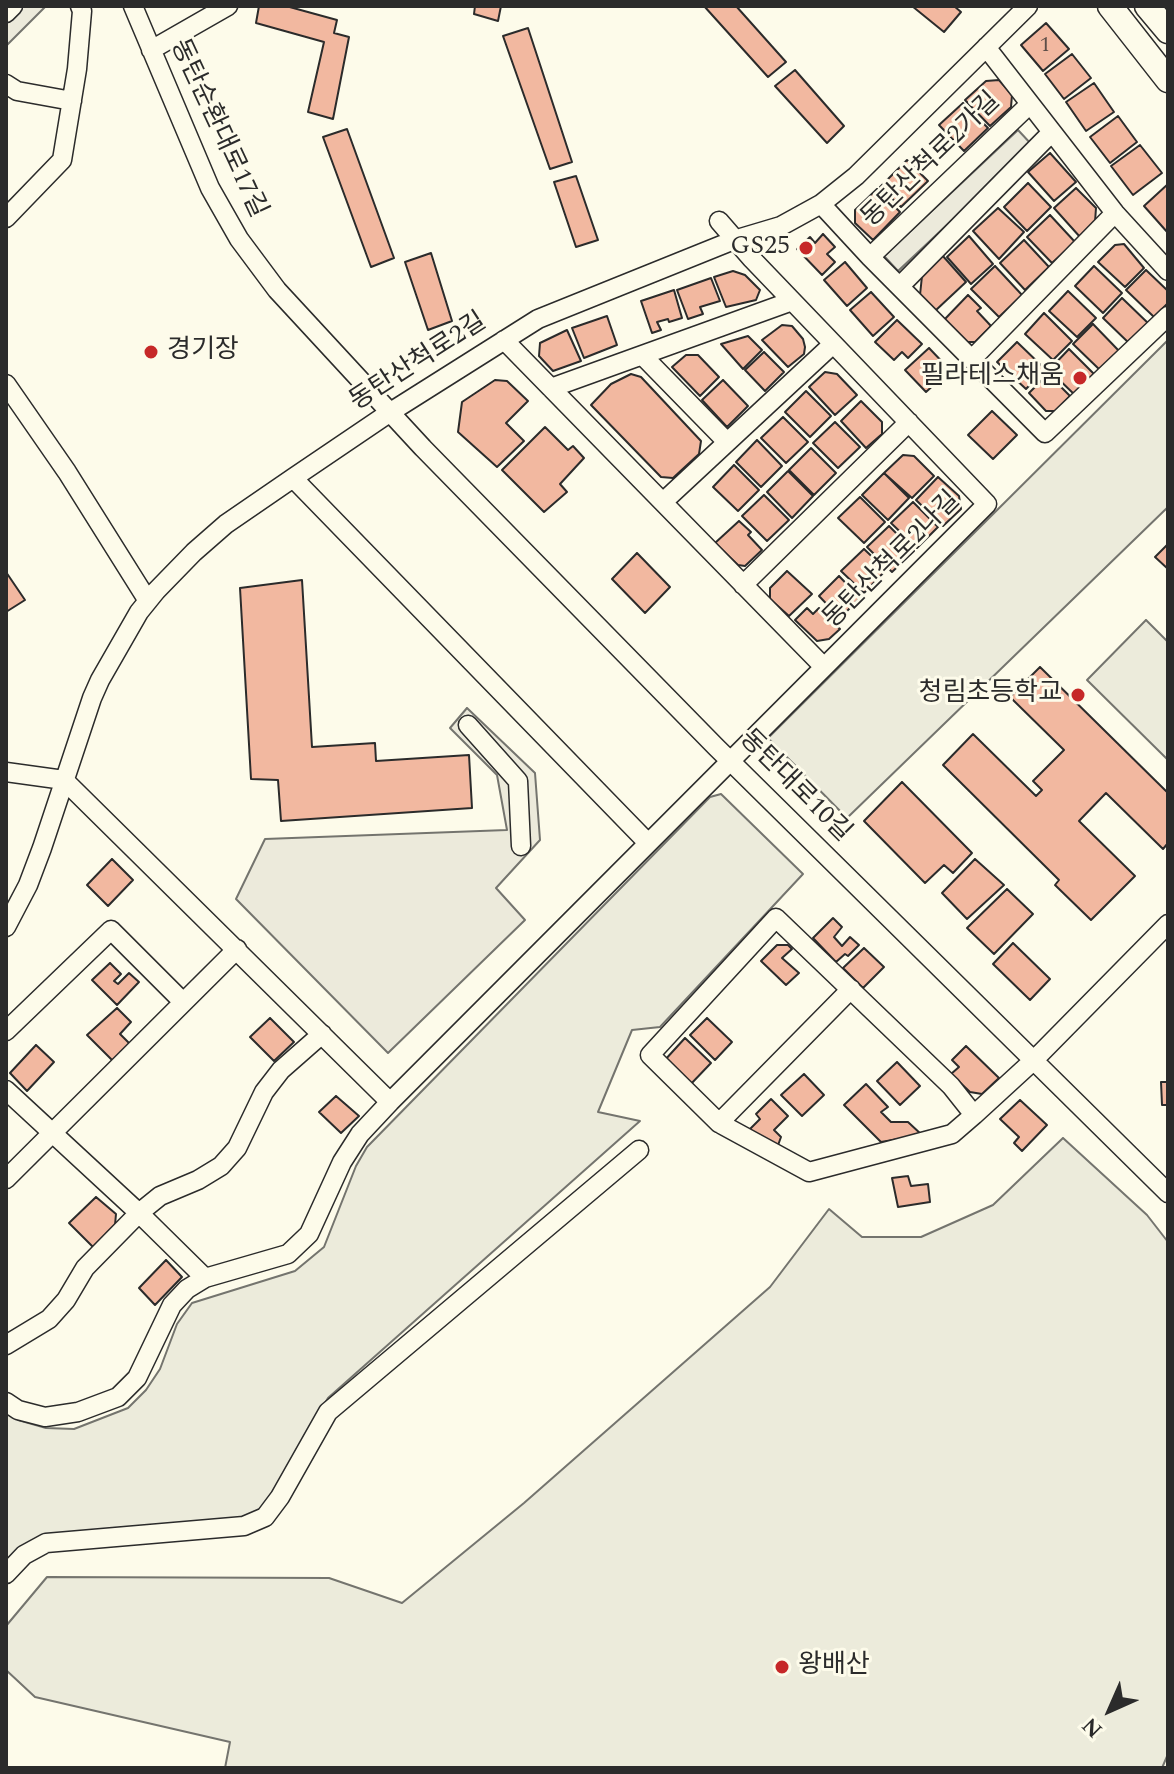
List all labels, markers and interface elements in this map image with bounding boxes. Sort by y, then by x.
house number: 1 [1040,34,1050,60]
street label: 동탄순환대로17길 [162,35,272,223]
street label: 동탄산척로2가길 [856,87,1008,235]
place label: GS25 [730,232,790,264]
marker: GS25 [797,239,815,257]
street label: 동탄산척로2길 [345,307,493,419]
place label: 경기장 [167,336,239,368]
marker: 경기장 [142,343,160,361]
place label: 필라테스채움 [920,362,1064,394]
marker: 필라테스채움 [1071,369,1089,387]
street label: 동탄산척로2나길 [818,486,968,636]
place label: 청림초등학교 [918,679,1062,711]
marker: 청림초등학교 [1069,686,1087,704]
street label: 동탄대로10길 [731,724,857,850]
place label: 왕배산 [798,1651,870,1683]
marker: 왕배산 [773,1658,791,1676]
north arrow [1070,1670,1150,1750]
text: N [1075,1709,1111,1745]

